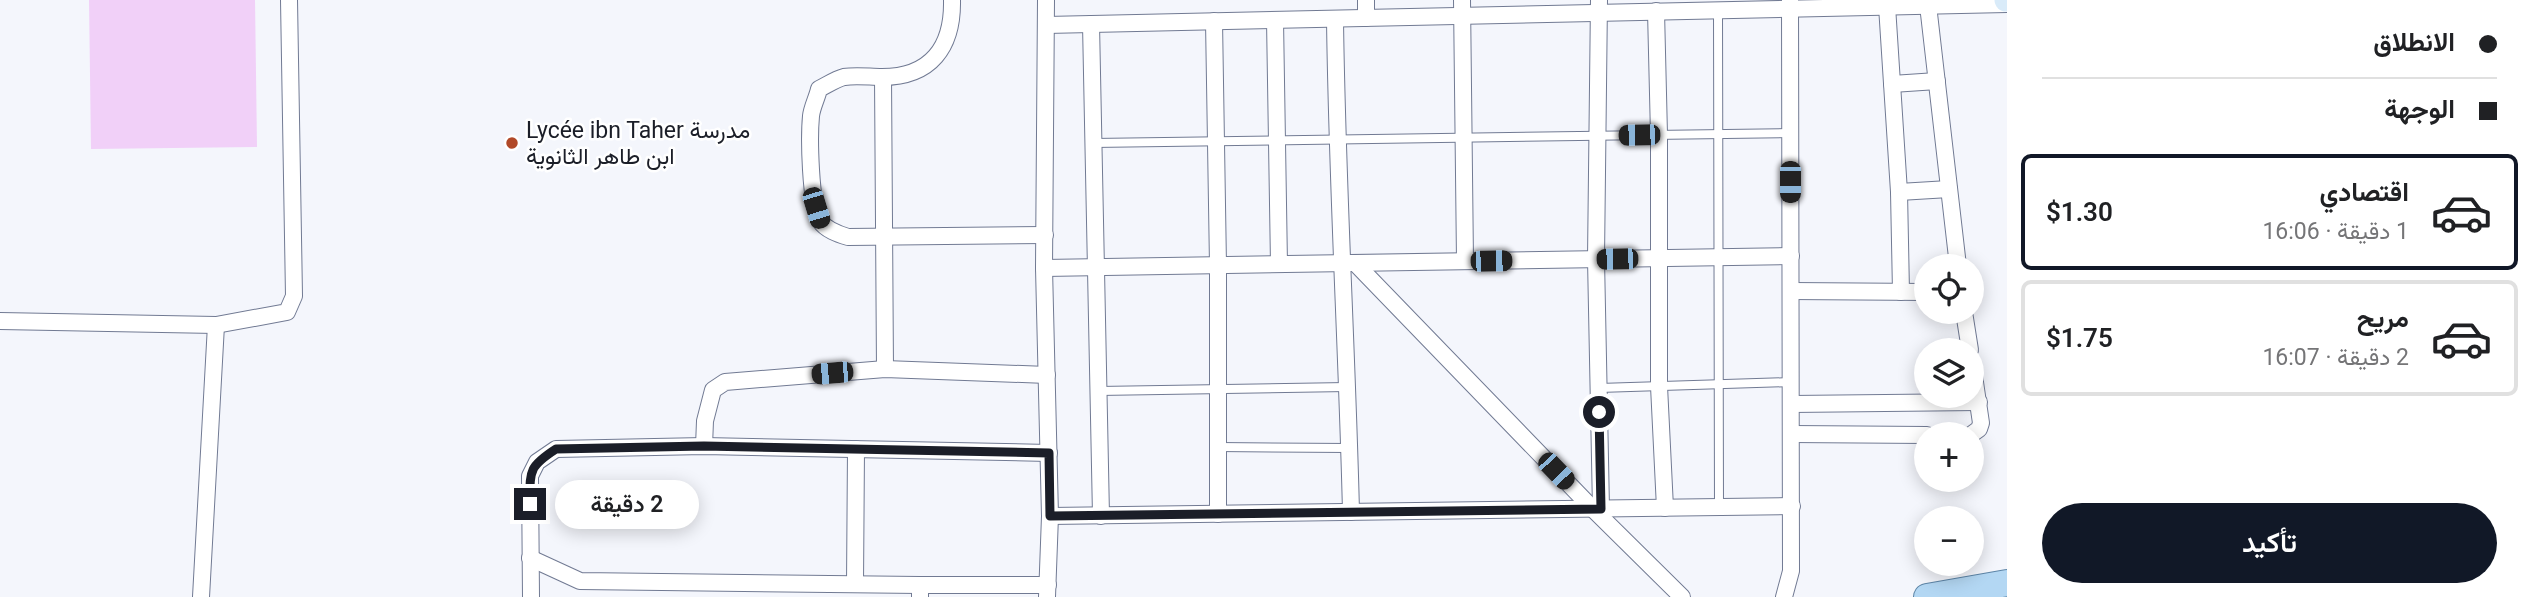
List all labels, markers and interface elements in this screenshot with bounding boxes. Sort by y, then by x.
text: الانطلاق [2373,27,2455,57]
text: الوجهة [2384,94,2455,124]
place label: Lycée ibn Taher مدرسة ابن طاهر الثانوية [526,117,750,171]
car [1618,124,1661,146]
marker: Lycée ibn Taher مدرسة ابن طاهر الثانوية [504,135,520,151]
car [1780,161,1801,203]
text: اقتصادي [2320,177,2409,207]
icon: car [2430,181,2493,244]
car [800,185,833,231]
text: $1.30 [2046,197,2113,227]
text: 1 دقيقة · 16:06 [2262,218,2409,245]
car [1596,248,1639,270]
car [1470,250,1513,272]
map controls [1914,254,1984,576]
button: locate [1914,254,1984,324]
text: مريح [2357,303,2409,333]
icon: car [2430,307,2493,370]
text: $1.75 [2046,323,2113,353]
button: layers [1914,338,1984,408]
text: 2 دقيقة · 16:07 [2262,344,2409,371]
car [811,361,854,385]
route start [1583,396,1615,428]
button: + [1914,422,1984,492]
car [1534,449,1579,493]
callout: 2 دقيقة [554,480,698,528]
route end [514,488,546,520]
text: 2 دقيقة [591,491,663,518]
button: تأكيد [2042,503,2497,583]
button: − [1914,506,1984,576]

